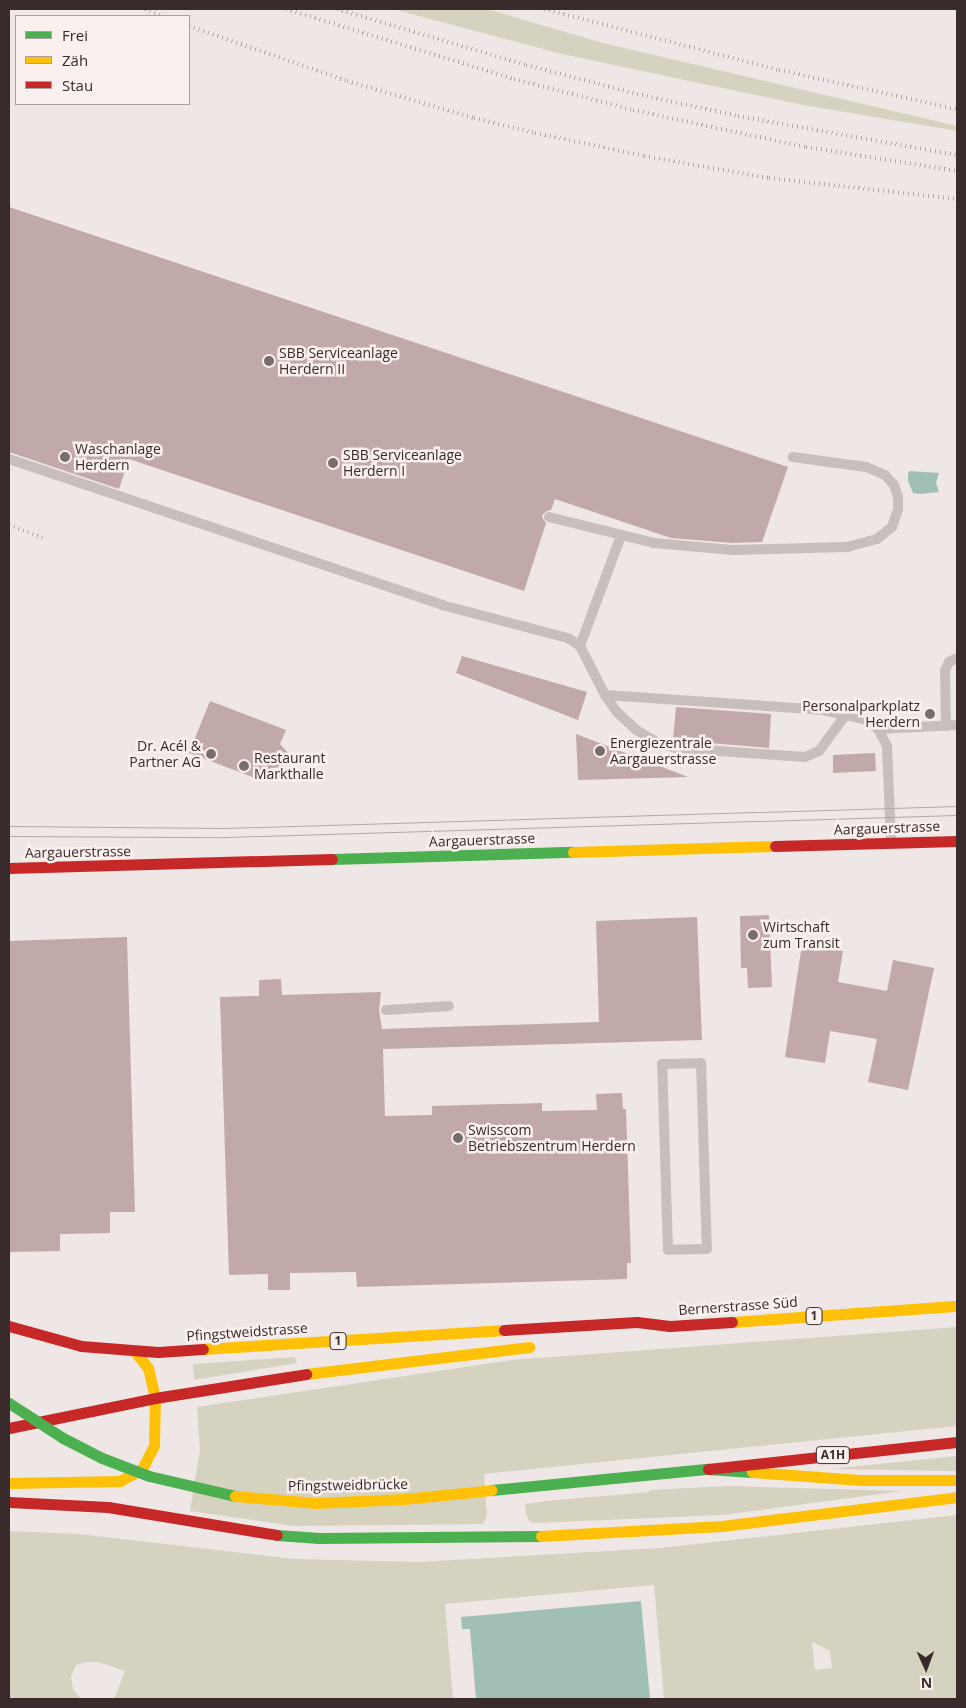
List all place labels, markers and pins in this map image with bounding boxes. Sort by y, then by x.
place label: SBB Serviceanlage Herdern II [279,345,398,378]
marker: SBB Serviceanlage Herdern II [263,355,275,367]
place label: Waschanlage Herdern [75,441,161,474]
place label: SBB Serviceanlage Herdern I [343,447,462,480]
marker: Waschanlage Herdern [59,451,71,463]
marker: SBB Serviceanlage Herdern I [327,457,339,469]
place label: Personalparkplatz Herdern [802,698,920,730]
marker: Personalparkplatz Herdern [924,708,936,720]
place label: Energiezentrale Aargauerstrasse [610,735,716,768]
place label: Dr. Acél & Partner AG [129,738,201,770]
marker: Energiezentrale Aargauerstrasse [594,745,606,757]
marker: Dr. Acél & Partner AG [205,748,217,760]
place label: Restaurant Markthalle [254,750,326,782]
marker: Restaurant Markthalle [238,760,250,772]
place label: Wirtschaft zum Transit [763,919,840,952]
marker: Wirtschaft zum Transit [747,929,759,941]
place label: Swisscom Betriebszentrum Herdern [468,1122,636,1154]
marker: Swisscom Betriebszentrum Herdern [452,1132,464,1144]

